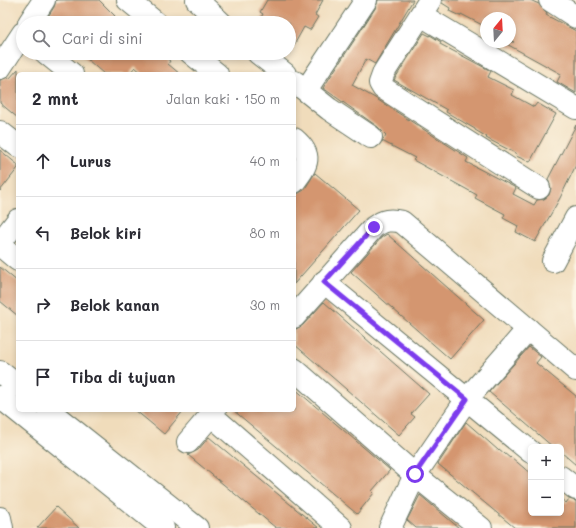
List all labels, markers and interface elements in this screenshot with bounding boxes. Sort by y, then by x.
north arrow [480,12,516,48]
search box [16,16,296,60]
icon: search [30,27,52,49]
text: Cari di sini [62,28,143,48]
text: 2 mnt [32,87,78,109]
text: Jalan kaki · 150 m [166,90,280,107]
icon: ahead [32,150,54,172]
text: Lurus [70,151,111,171]
text: 40 m [250,152,280,169]
route end [365,218,383,236]
icon: left [32,222,54,244]
text: Belok kiri [70,223,142,243]
text: 80 m [250,224,280,241]
icon: right [32,294,54,316]
text: Belok kanan [70,295,159,315]
text: 30 m [250,296,280,313]
icon: arrive [32,366,54,388]
text: Tiba di tujuan [70,367,175,387]
map controls [528,444,564,516]
button: + [528,444,564,480]
route start [406,465,424,483]
button: − [528,480,564,516]

